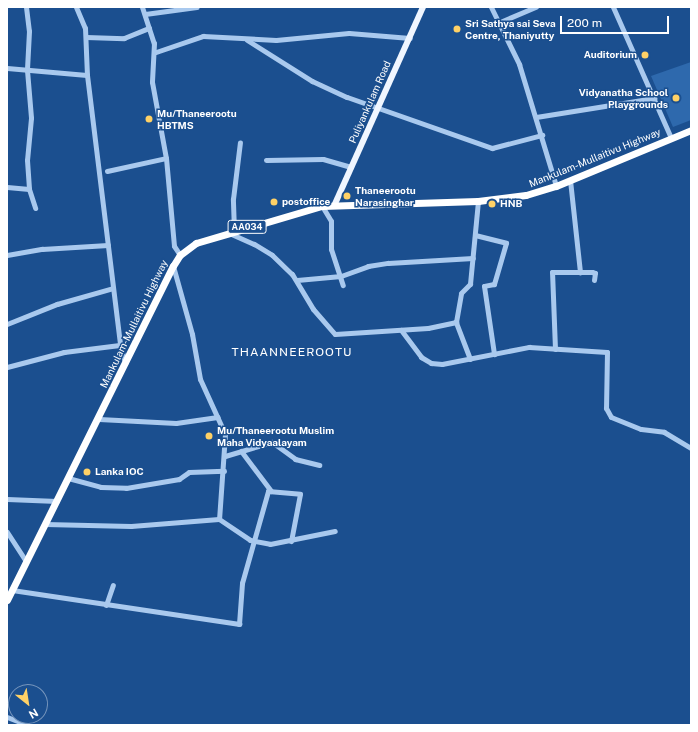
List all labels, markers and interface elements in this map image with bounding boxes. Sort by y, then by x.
scale bar [562,8,671,34]
text: 200 m [567,16,602,30]
place label: Sri Sathya sai Seva Centre, Thaniyutty [465,17,556,40]
marker: Sri Sathya sai Seva Centre, Thaniyutty [452,24,462,34]
place label: Auditorium [584,49,637,61]
marker: Auditorium [640,50,650,60]
street label: Puliyankulam Road [346,59,394,145]
place label: Vidyanatha School Playgrounds [579,86,668,110]
marker: Vidyanatha School Playgrounds [671,93,681,103]
place label: Mu/Thaneerootu HBTMS [157,107,237,130]
marker: Mu/Thaneerootu HBTMS [144,114,154,124]
street label: Mankulam-Mullaitivu Highway [527,126,663,190]
place label: Thaneerootu Narasinghar [355,184,416,208]
marker: Thaneerootu Narasinghar [342,191,352,201]
place label: postoffice [282,196,330,208]
marker: postoffice [269,197,279,207]
place label: HNB [500,198,522,210]
marker: HNB [487,199,497,209]
road number: AA034 [227,220,267,234]
street label: Mankulam-Mullaitivu Highway [98,258,170,390]
district label: THAANNEEROOTU [232,346,352,360]
place label: Mu/Thaneerootu Muslim Maha Vidyaalayam [217,424,334,448]
marker: Mu/Thaneerootu Muslim Maha Vidyaalayam [204,431,214,441]
place label: Lanka IOC [95,466,144,478]
marker: Lanka IOC [82,467,92,477]
north arrow [8,684,48,724]
text: N [27,706,40,721]

